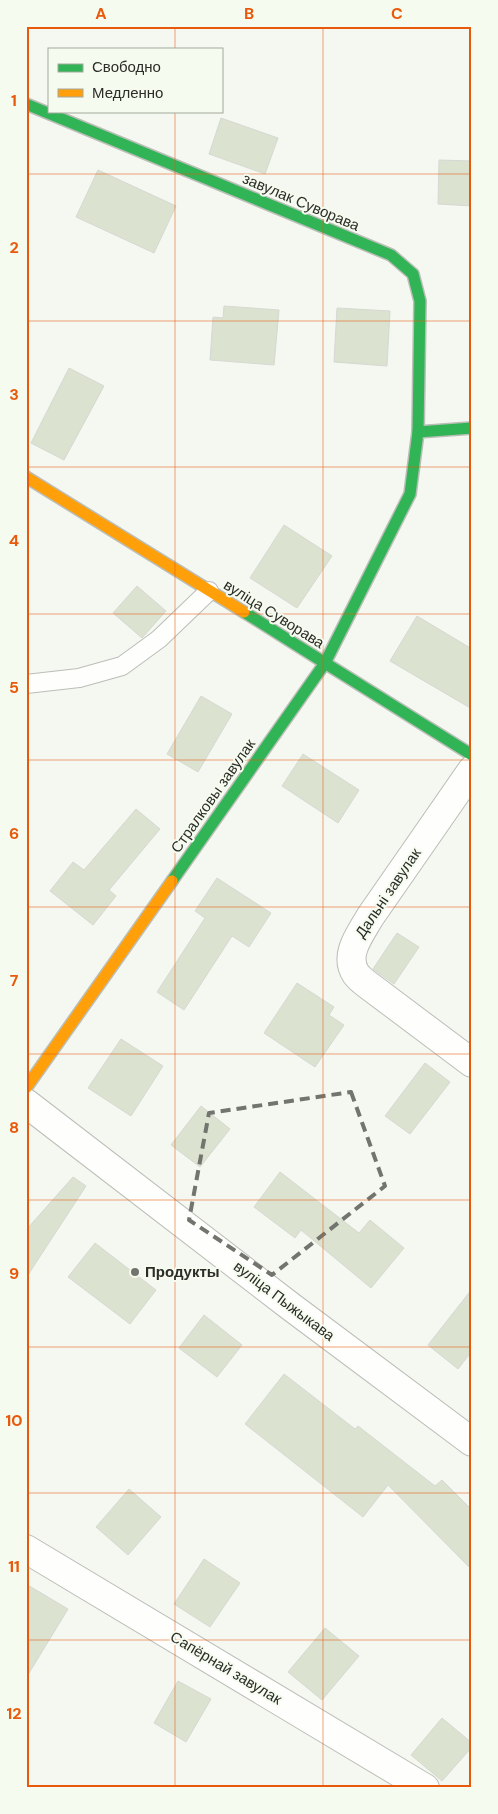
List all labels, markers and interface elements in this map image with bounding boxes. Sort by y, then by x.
text: A [95,3,107,24]
text: B [244,3,254,24]
text: C [391,3,403,24]
legend [48,48,222,112]
text: Свободно [92,57,161,77]
text: Медленно [92,83,163,103]
text: 1 [11,90,17,111]
street label: завулак Суворава [240,168,363,236]
text: 2 [9,237,19,258]
text: 3 [9,384,19,405]
text: 4 [9,530,19,551]
street label: вуліца Суворава [220,575,329,653]
text: 5 [9,677,19,698]
street label: Стралковы завулак [166,735,260,857]
text: 6 [9,823,19,844]
street label: Дальні завулак [351,844,426,942]
text: 7 [10,970,19,991]
text: 8 [9,1117,19,1138]
street label: вуліца Пыжыкава [229,1256,339,1346]
place label: Продукты [145,1262,220,1282]
text: 9 [9,1263,19,1284]
marker: Продукты [129,1266,141,1278]
text: 10 [5,1410,23,1431]
text: 11 [8,1556,20,1577]
street label: Сапёрнай завулак [166,1627,286,1709]
text: 12 [6,1703,22,1724]

